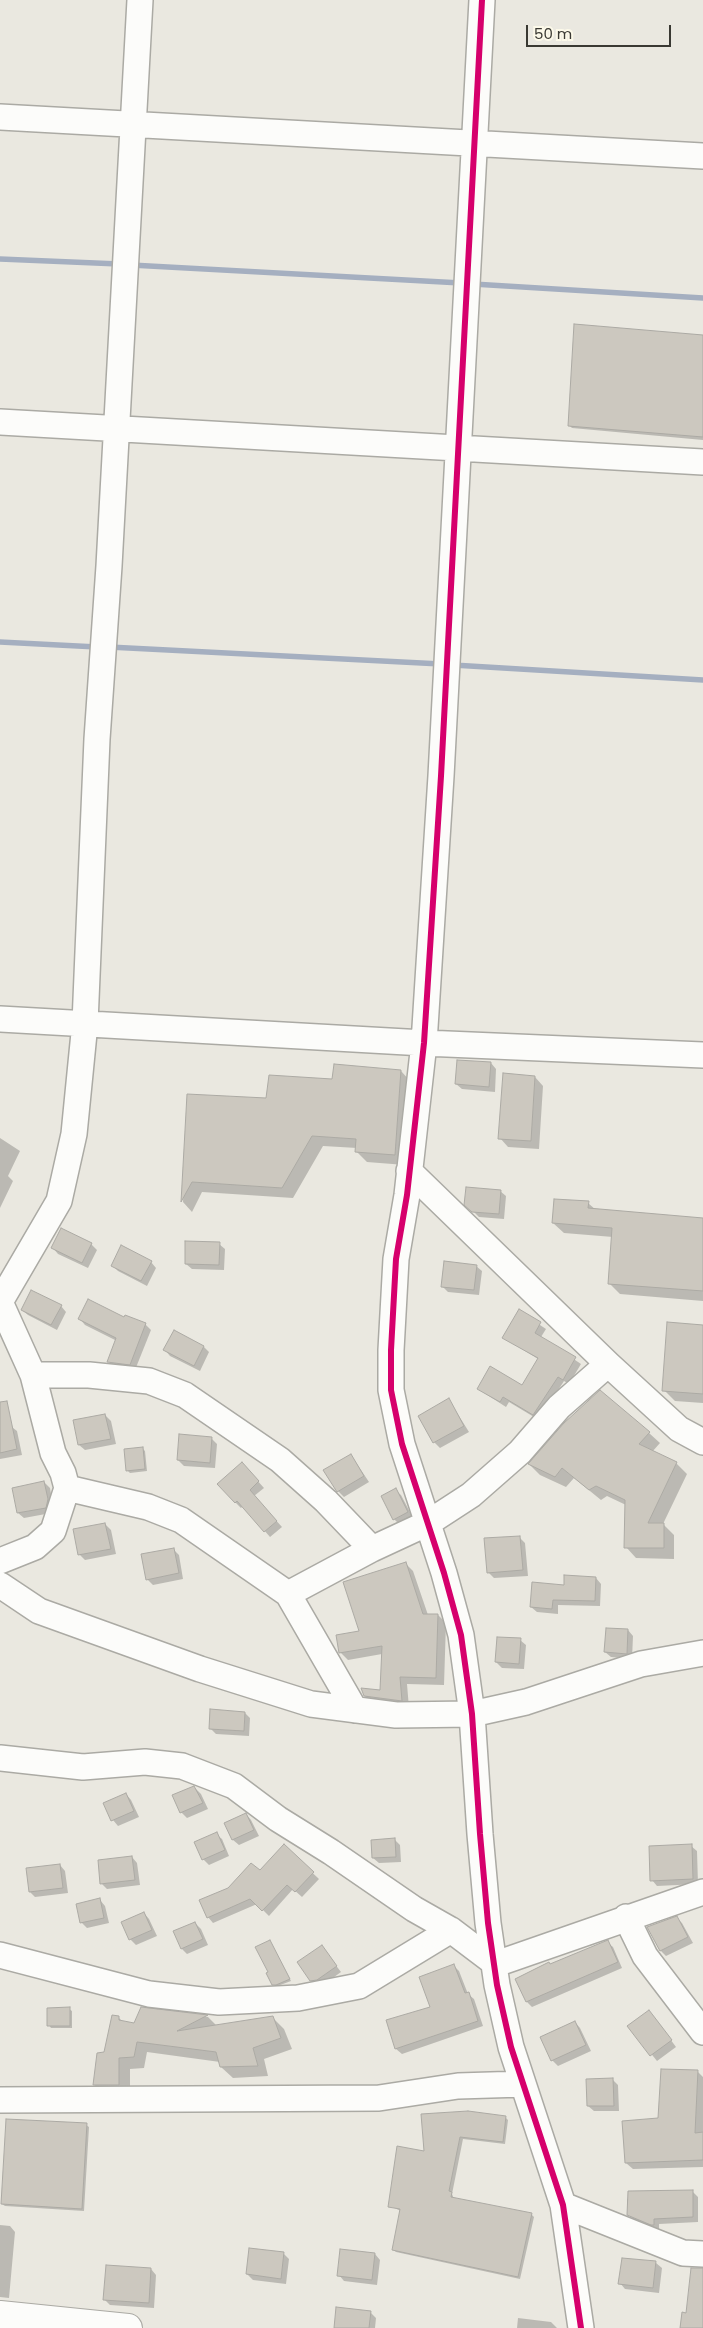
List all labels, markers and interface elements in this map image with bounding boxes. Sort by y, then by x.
scale bar [528,15,673,47]
text: 50 m [534,23,572,44]

